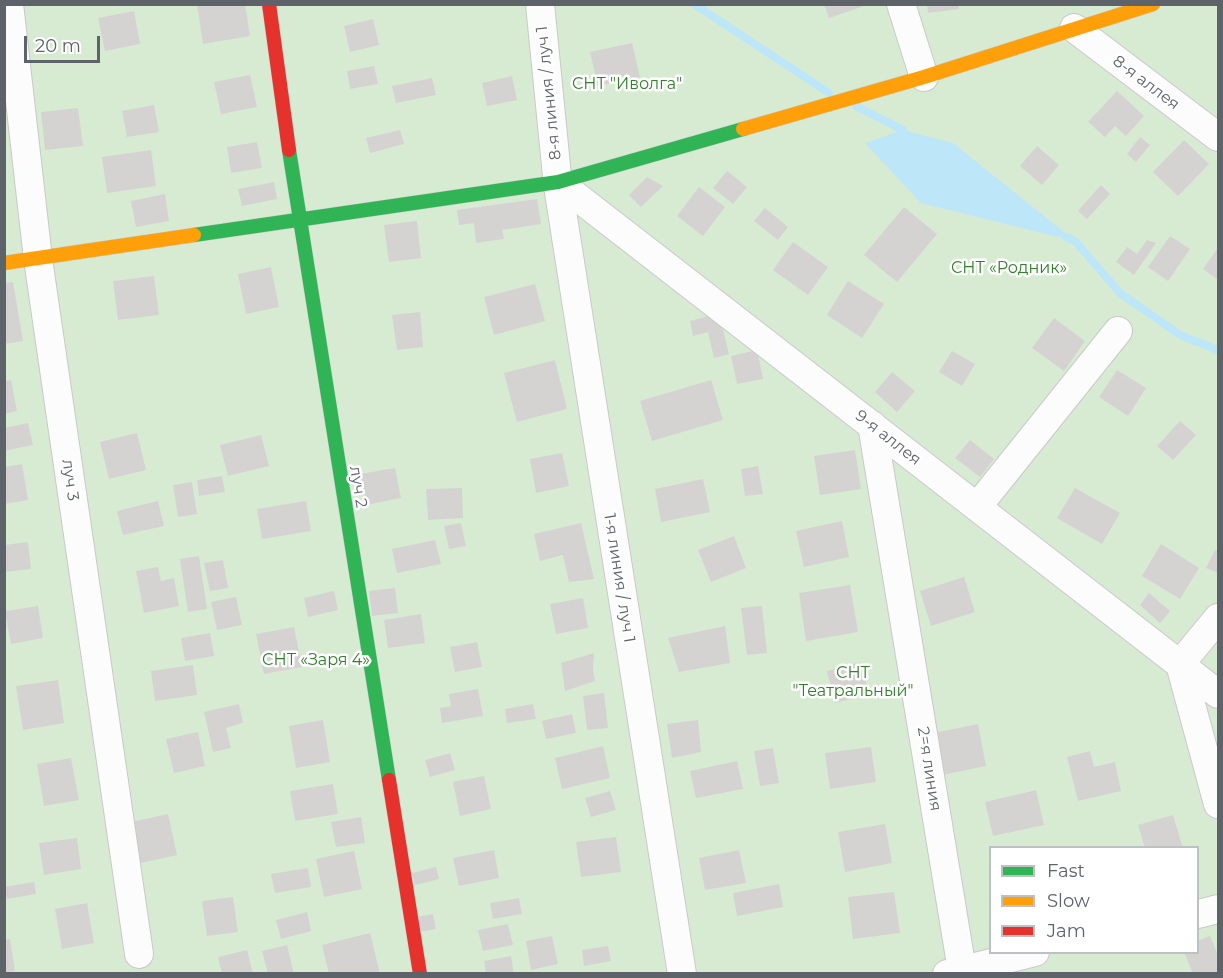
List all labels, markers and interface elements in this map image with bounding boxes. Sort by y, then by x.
scale bar [27,24,104,62]
street label: 8-я линия / луч 1 [532,25,566,161]
text: 20 m [35,35,81,57]
street label: 8-я аллея [1109,52,1183,114]
park label: СНТ "Иволга" [572,74,682,94]
park label: СНТ «Родник» [951,258,1067,278]
street label: 9-я аллея [851,406,925,470]
street label: луч 3 [58,458,82,502]
street label: луч 2 [345,465,371,509]
street label: 1-я линия / луч 1 [599,512,639,644]
park label: СНТ «Заря 4» [262,650,370,670]
park label: СНТ "Театральный" [793,663,913,701]
street label: 2=я линия [913,726,945,812]
legend [989,846,1199,954]
text: Fast [1047,860,1085,882]
text: Slow [1047,890,1090,912]
text: Jam [1047,920,1086,942]

